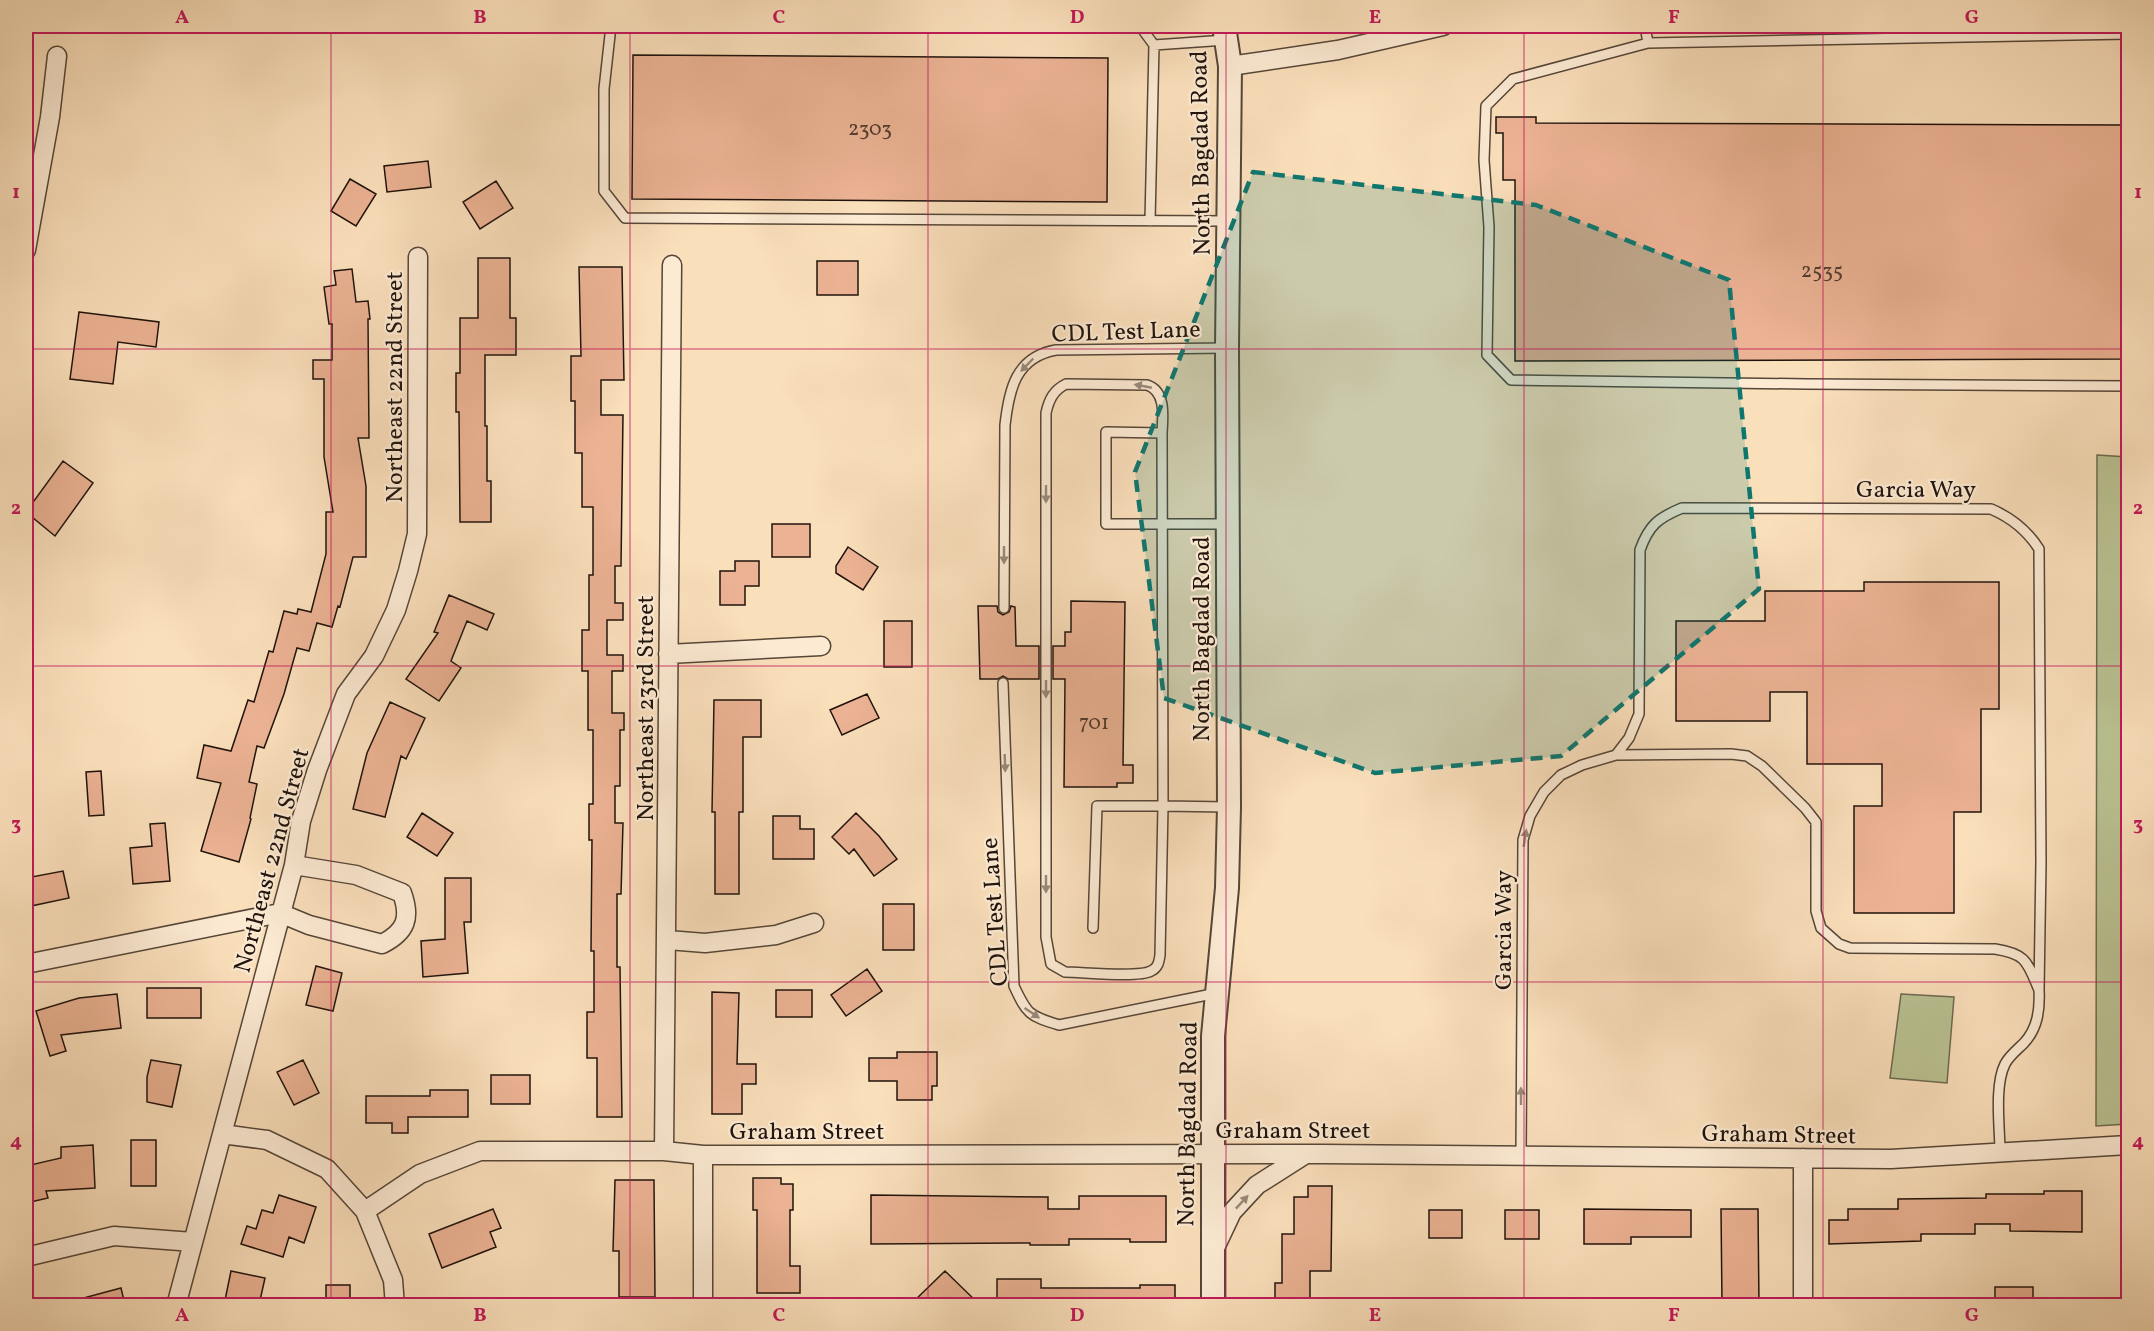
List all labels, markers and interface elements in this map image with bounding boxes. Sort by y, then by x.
text: A [175,4,189,32]
text: B [473,4,487,32]
text: C [773,4,786,32]
text: D [1070,4,1084,32]
text: E [1369,4,1381,32]
text: F [1668,4,1680,32]
text: G [1965,4,1979,32]
street label: North Bagdad Road [1183,50,1221,256]
house number: 2303 [848,115,892,144]
text: 1 [12,179,20,207]
text: 1 [2134,179,2142,207]
house number: 2535 [1801,257,1843,286]
street label: Northeast 22nd Street [379,271,413,503]
street label: CDL Test Lane [1051,313,1201,353]
one-way arrow [1020,358,1034,372]
one-way arrow [1133,381,1152,390]
street label: Garcia Way [1856,474,1976,508]
one-way arrow [1041,484,1051,503]
text: 2 [11,495,21,523]
text: 2 [2133,495,2143,523]
street label: North Bagdad Road [1186,536,1220,742]
one-way arrow [999,545,1009,564]
street label: Northeast 23rd Street [630,595,664,821]
one-way arrow [1041,679,1051,698]
house number: 701 [1079,709,1109,738]
street label: Northeast 22nd Street [227,744,319,977]
one-way arrow [1001,753,1010,772]
text: 3 [11,811,21,839]
text: 3 [2133,811,2143,839]
one-way arrow [1520,829,1529,848]
street label: CDL Test Lane [974,836,1018,987]
street label: Garcia Way [1488,870,1522,990]
one-way arrow [1041,874,1051,893]
one-way arrow [1024,1008,1041,1019]
street label: North Bagdad Road [1170,1021,1208,1227]
one-way arrow [1516,1087,1526,1106]
street label: Graham Street [1216,1115,1370,1149]
street label: Graham Street [730,1116,884,1150]
street label: Graham Street [1701,1118,1857,1154]
text: 4 [10,1128,22,1156]
text: 4 [2132,1128,2144,1156]
one-way arrow [1235,1194,1249,1209]
text: A [175,1302,189,1330]
text: B [473,1302,487,1330]
text: C [773,1302,786,1330]
text: D [1070,1302,1084,1330]
text: E [1369,1302,1381,1330]
text: F [1668,1302,1680,1330]
text: G [1965,1302,1979,1330]

